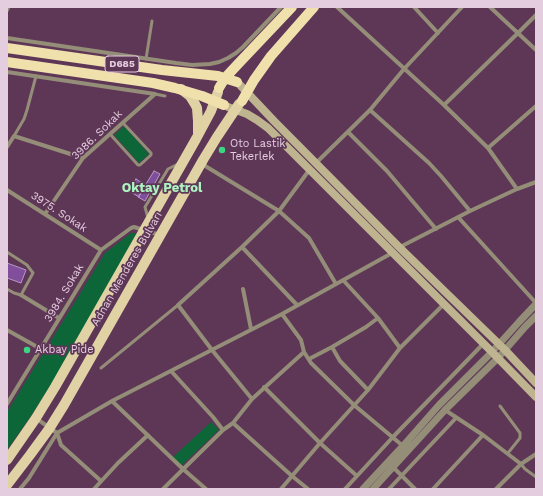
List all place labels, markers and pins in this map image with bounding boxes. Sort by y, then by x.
place label: Oto Lastik Tekerlek [230,137,286,163]
marker: Oto Lastik Tekerlek [217,145,227,155]
place label: Akbay Pide [35,343,94,357]
marker: Akbay Pide [22,345,32,355]

